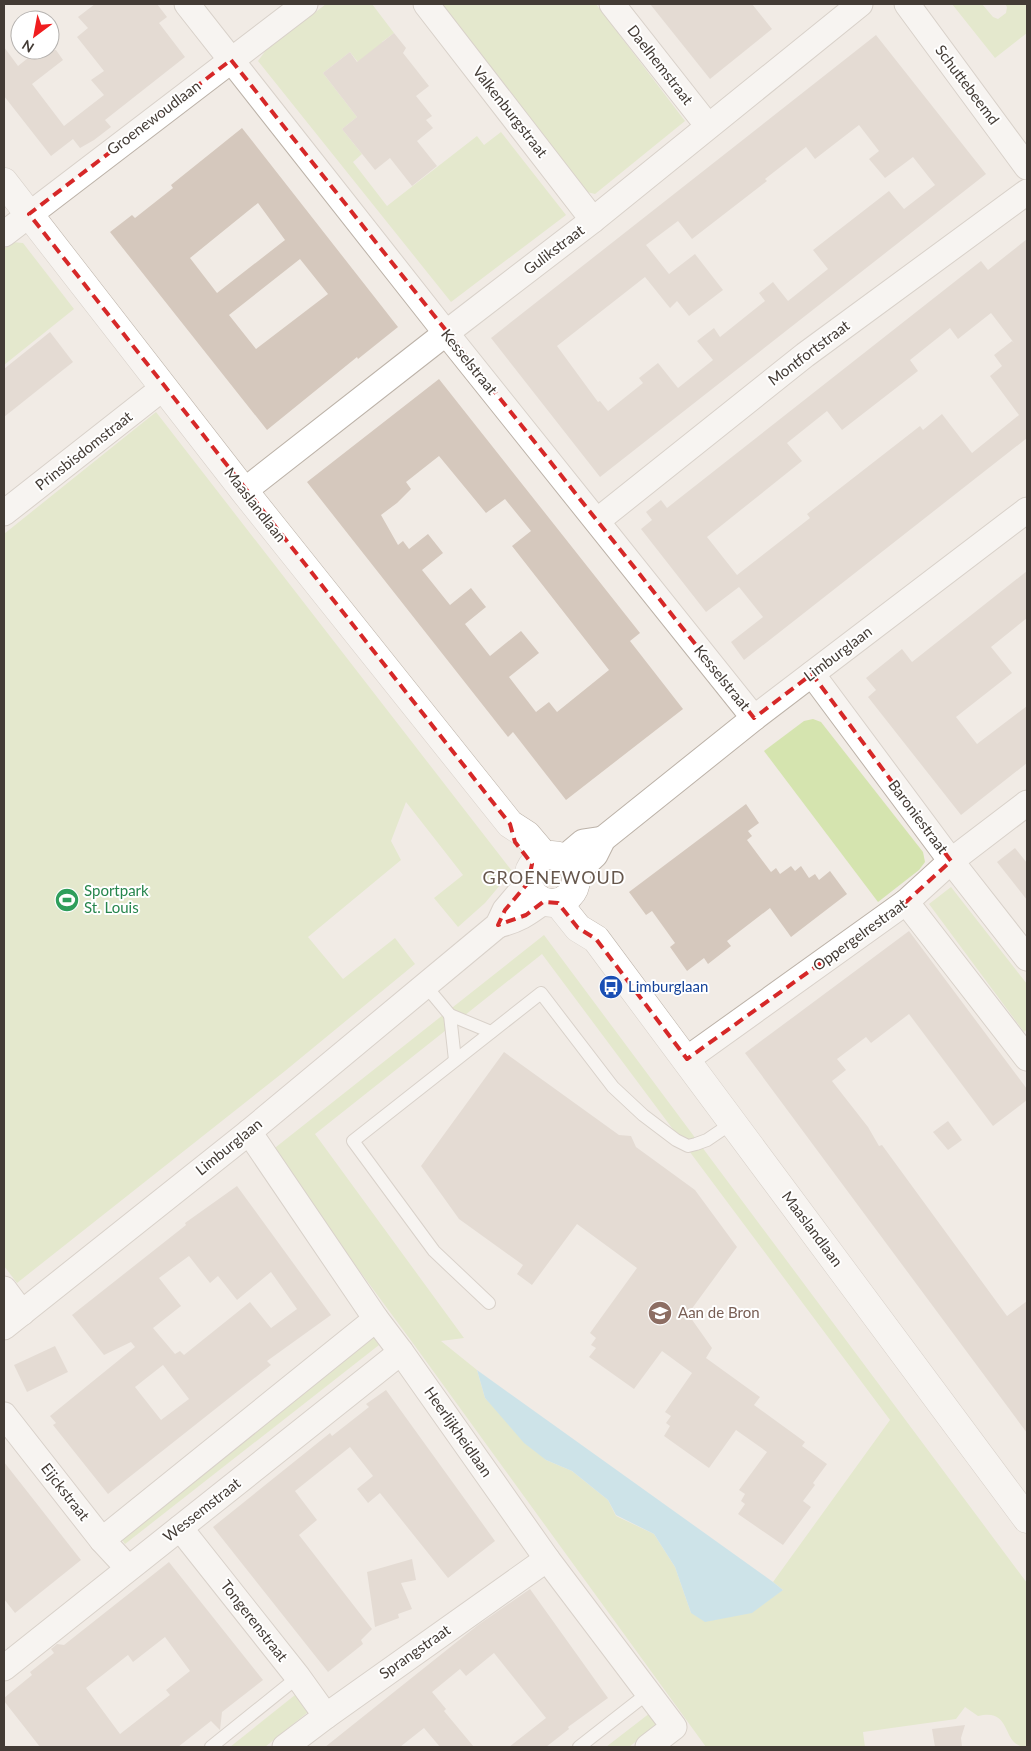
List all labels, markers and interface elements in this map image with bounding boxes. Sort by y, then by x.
north arrow [10,10,60,60]
street label: Daelhemstraat [624,21,698,108]
text: N [19,36,37,57]
street label: Schuttebeemd [932,41,1004,128]
street label: Valkenburgstraat [470,62,552,161]
street label: Groenewoudlaan [103,76,204,158]
street label: Gulikstraat [519,220,588,278]
street label: Montfortstraat [764,315,853,389]
street label: Kesselstraat [438,325,502,398]
street label: Prinsbisdomstraat [31,406,136,494]
street label: Maaslandlaan [221,463,290,545]
street label: Limburglaan [800,622,875,685]
street label: Kesselstraat [691,641,755,714]
street label: Baroniestraat [885,776,953,857]
district label: GROENEWOUD [482,866,626,888]
place label: Sportpark St. Louis [84,881,149,916]
sports icon: Sportpark St. Louis [54,887,80,913]
street label: Oppergelrestraat [809,894,910,974]
bus stop icon: Limburglaan [598,974,624,1000]
place label: Limburglaan [628,977,708,995]
street label: Limburglaan [191,1114,265,1178]
street label: Maaslandlaan [779,1187,847,1270]
school or university icon: Aan de Bron [647,1300,673,1326]
place label: Aan de Bron [678,1303,760,1321]
street label: Heerlijkheidlaan [421,1383,497,1480]
street label: Eijckstraat [38,1459,94,1524]
street label: Wessemstraat [159,1473,244,1545]
street label: Tongerenstraat [217,1576,293,1665]
street label: Sprangstraat [375,1620,454,1682]

